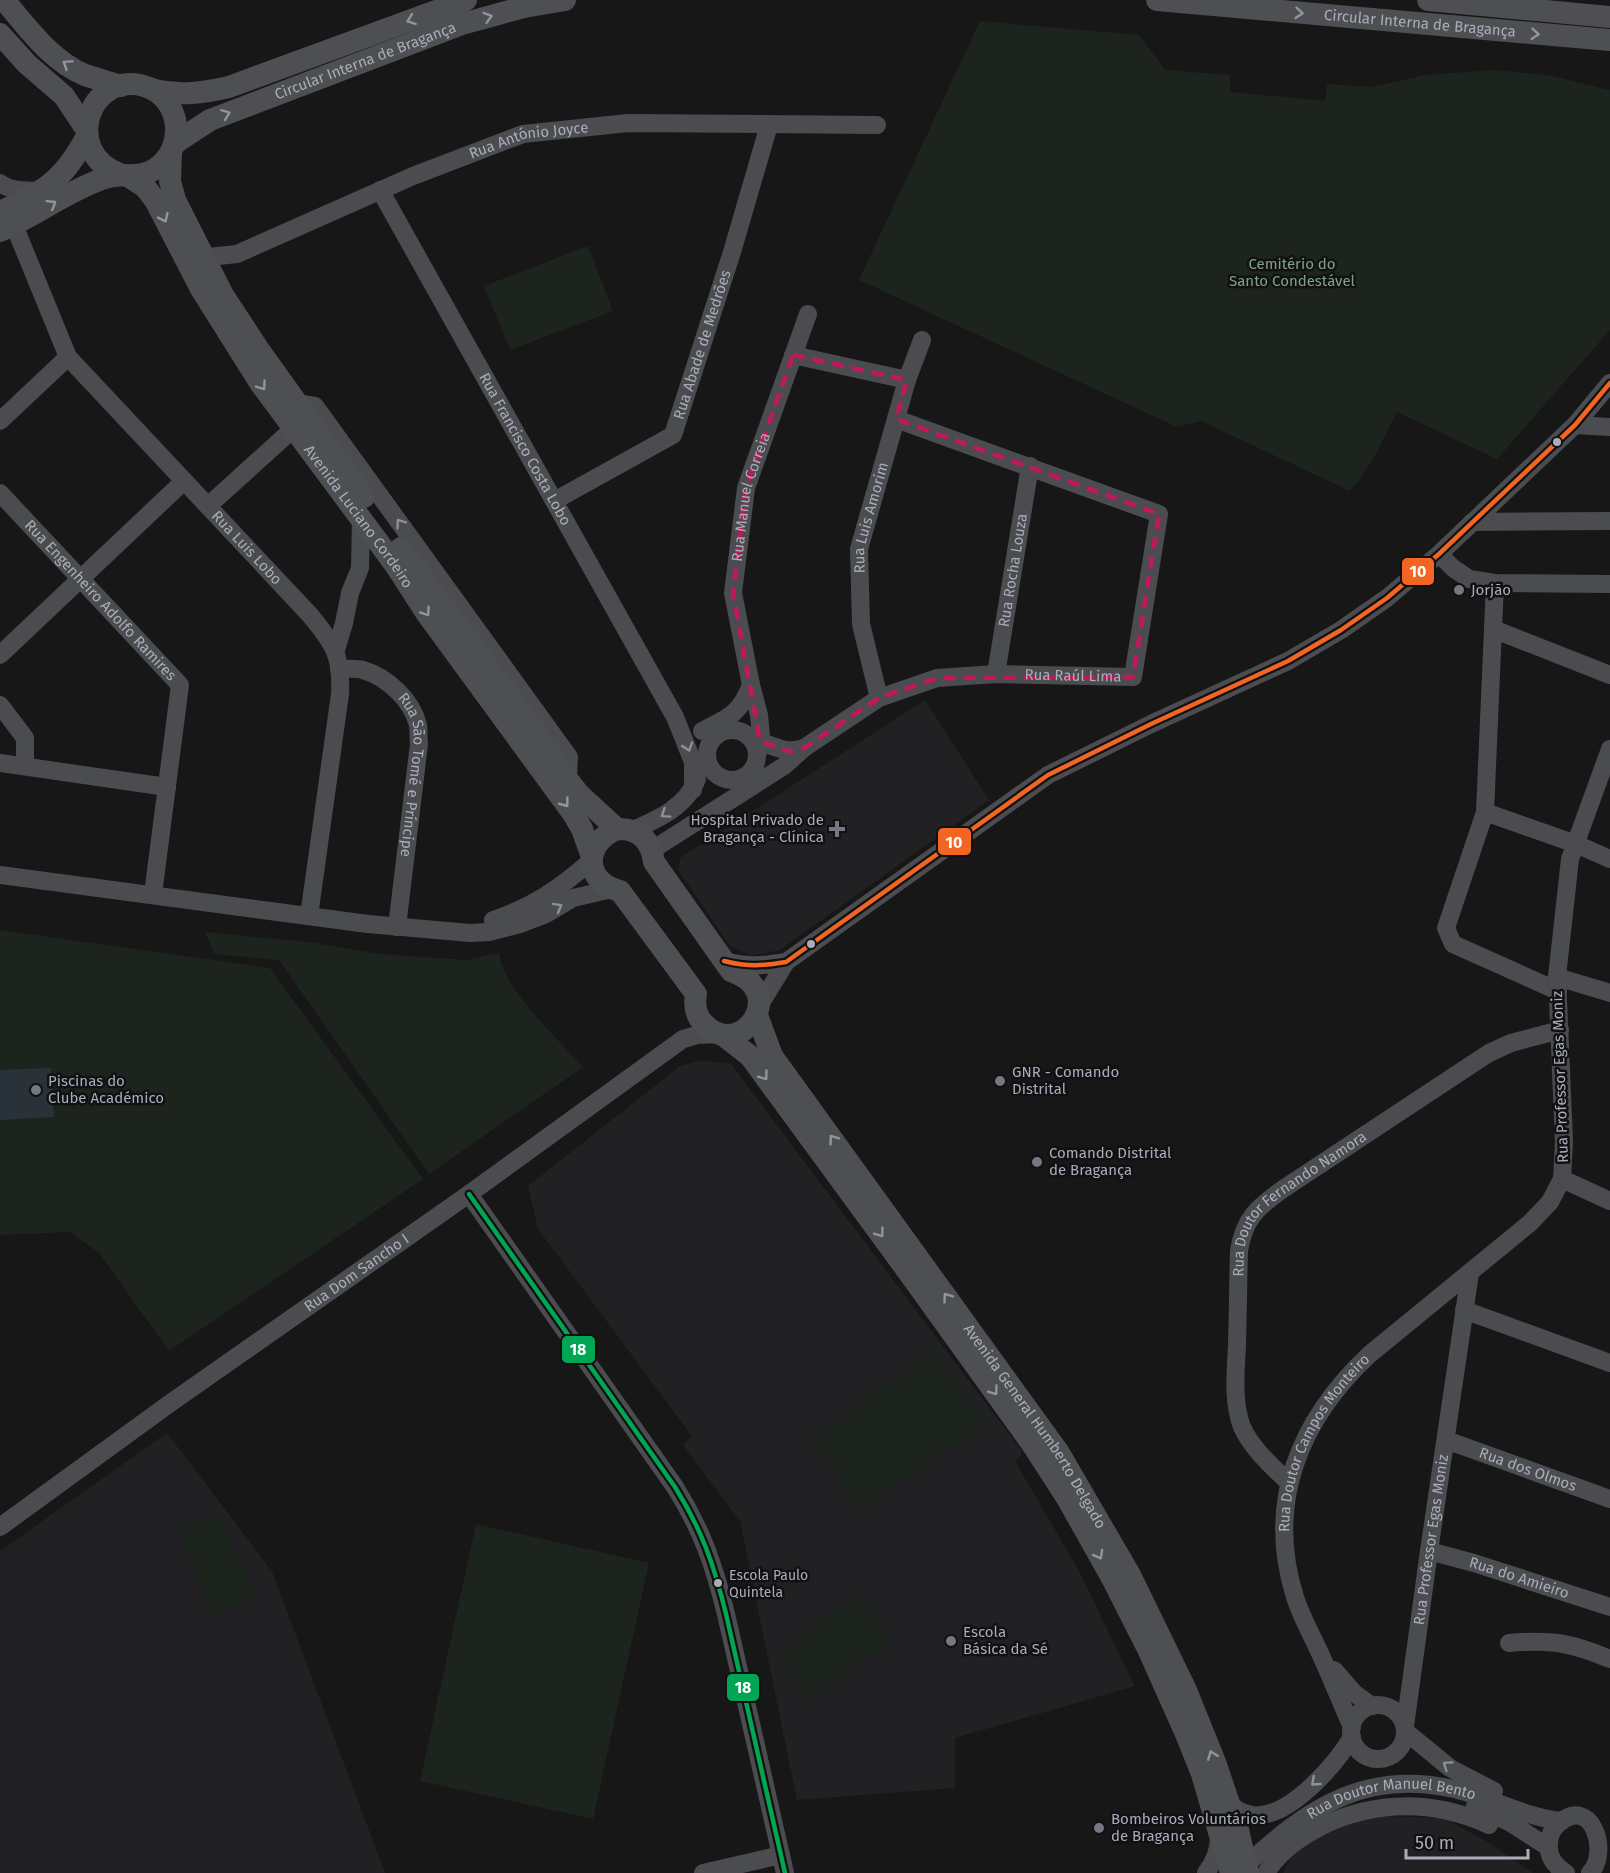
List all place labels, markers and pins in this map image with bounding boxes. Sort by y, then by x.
unlabelled marker [1551,436,1563,448]
place label: Jorjão [1471,581,1511,599]
marker: Jorjão [1452,583,1466,597]
place label: Hospital Privado de Bragança - Clínica [691,811,824,846]
marker: Hospital Privado de Bragança - Clínica [828,820,846,838]
unlabelled marker [805,938,817,950]
place label: GNR - Comando Distrital [1012,1063,1119,1098]
place label: Piscinas do Clube Académico [48,1072,164,1107]
marker: GNR - Comando Distrital [993,1074,1007,1088]
marker: Piscinas do Clube Académico [29,1083,43,1097]
place label: Comando Distrital de Bragança [1049,1144,1172,1179]
marker: Comando Distrital de Bragança [1030,1155,1044,1169]
place label: Escola Paulo Quintela [729,1567,808,1601]
marker: Escola Paulo Quintela [712,1577,724,1589]
place label: Escola Básica da Sé [963,1623,1048,1658]
marker: Escola Básica da Sé [944,1634,958,1648]
place label: Bombeiros Voluntários de Bragança [1111,1810,1266,1845]
marker: Bombeiros Voluntários de Bragança [1092,1821,1106,1835]

